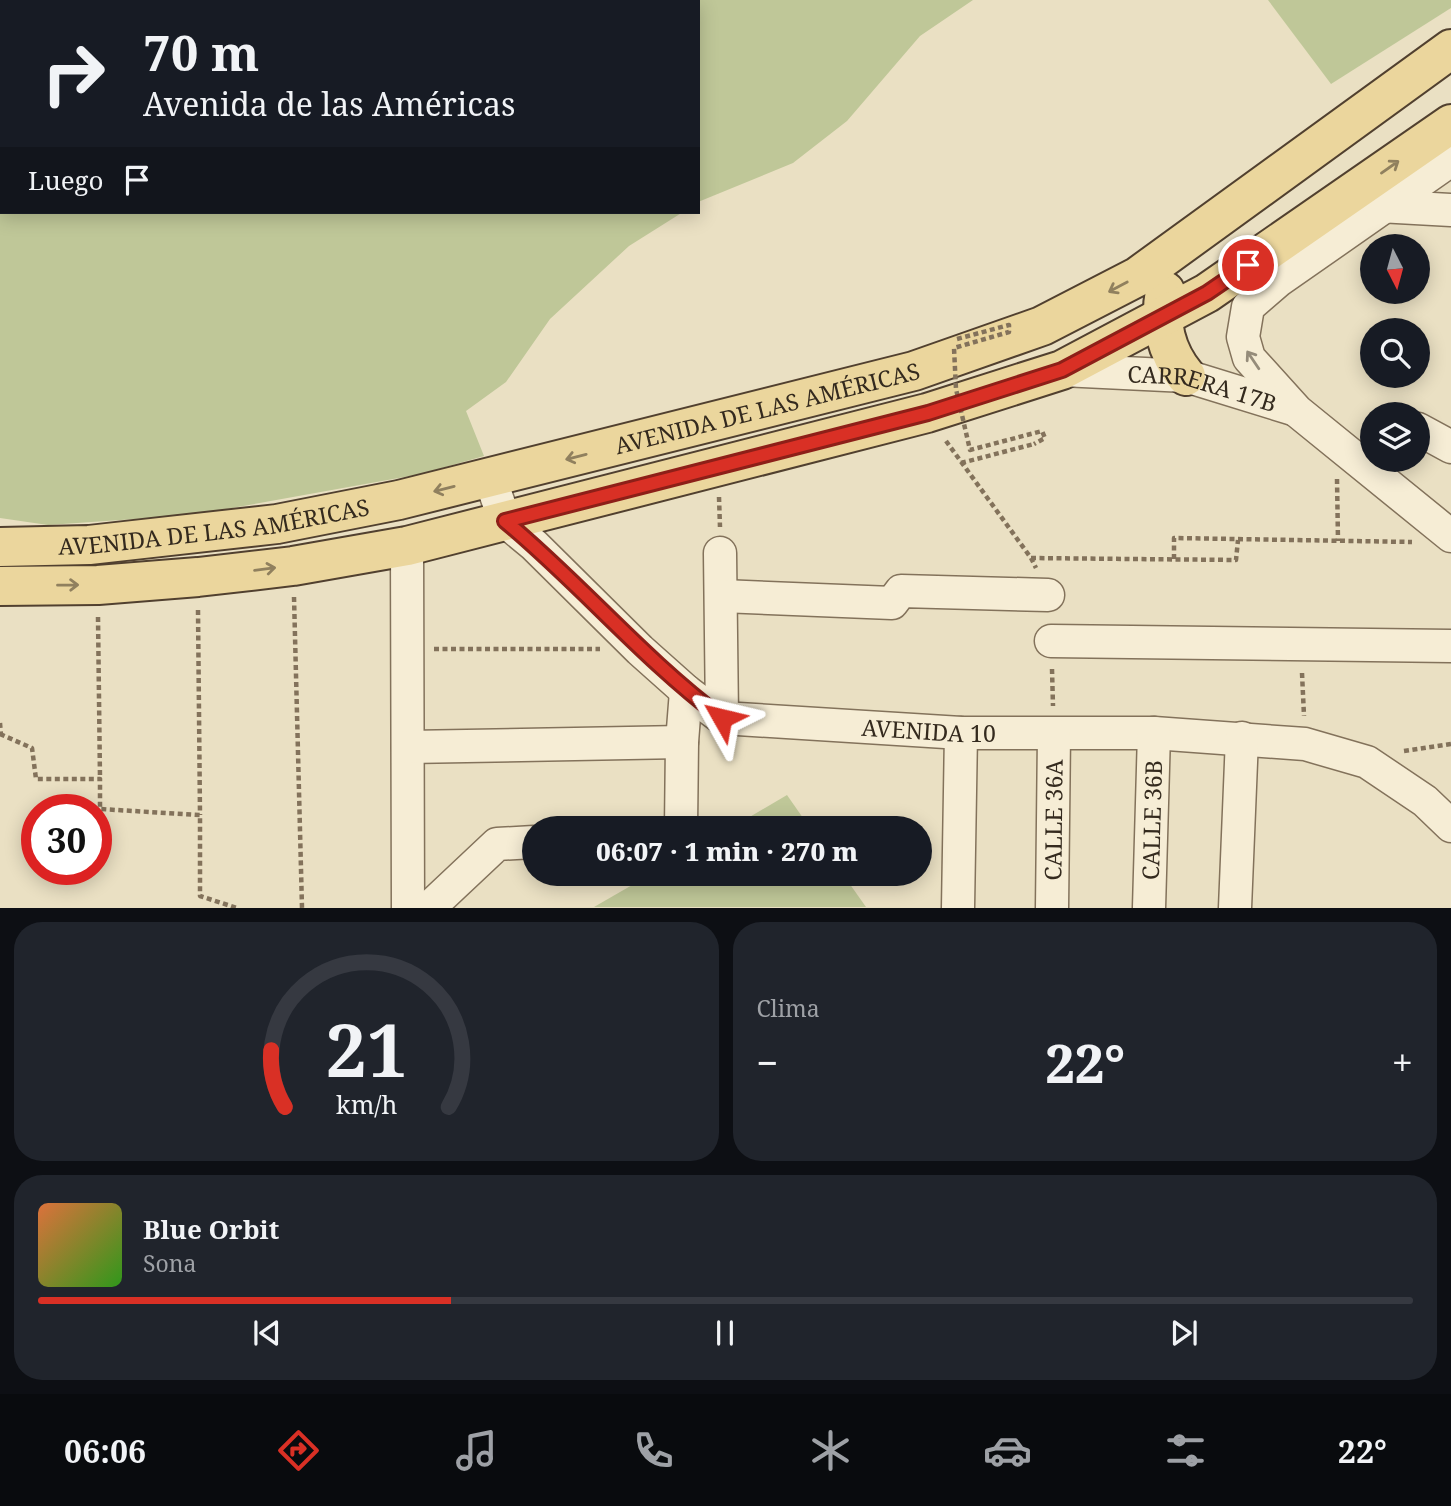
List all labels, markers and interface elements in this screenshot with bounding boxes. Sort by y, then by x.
text: 70 m [143,19,259,85]
icon: right [28,28,119,119]
text: Avenida de las Américas [143,82,515,125]
one-way arrow [1380,160,1399,174]
icon: arrive [118,161,156,199]
text: Luego [28,162,104,198]
north arrow [1360,234,1430,304]
map controls [1360,234,1430,472]
pin [1218,235,1278,295]
icon: arrive [1229,246,1267,284]
one-way arrow [1108,280,1129,294]
button: search [1360,318,1430,388]
one-way arrow [1246,351,1260,370]
street label: AVENIDA DE LAS AMÉRICAS [611,354,923,461]
street label: CARRERA 17B [1127,357,1281,419]
button: layers [1360,402,1430,472]
one-way arrow [565,450,588,464]
one-way arrow [433,483,456,496]
street label: AVENIDA DE LAS AMÉRICAS [58,490,372,562]
one-way arrow [253,563,276,576]
one-way arrow [56,578,79,592]
position arrow [685,681,759,755]
street label: AVENIDA 10 [860,711,996,749]
street label: CALLE 36A [1036,758,1070,881]
street label: CALLE 36B [1134,760,1169,881]
speed limit sign: 30 [21,794,112,885]
text: 06:07 · 1 min · 270 m [596,833,858,869]
text: Clima [757,992,820,1024]
text: 21 [325,1000,407,1099]
text: 22° [1045,1027,1125,1098]
text: − [757,1036,779,1088]
text: + [1392,1036,1413,1088]
text: km/h [336,1087,397,1121]
text: Blue Orbit [143,1211,279,1247]
text: Sona [143,1247,197,1279]
icon: previous [248,1314,286,1352]
icon: pause [706,1314,744,1352]
icon: next [1165,1314,1203,1352]
icon: directions [274,1426,323,1475]
icon: music [452,1426,501,1475]
icon: phone [629,1426,678,1475]
icon: climate [806,1426,855,1475]
icon: car [983,1426,1032,1475]
icon: filters [1161,1426,1210,1475]
text: 06:06 [64,1429,146,1472]
text: 22° [1338,1429,1387,1472]

